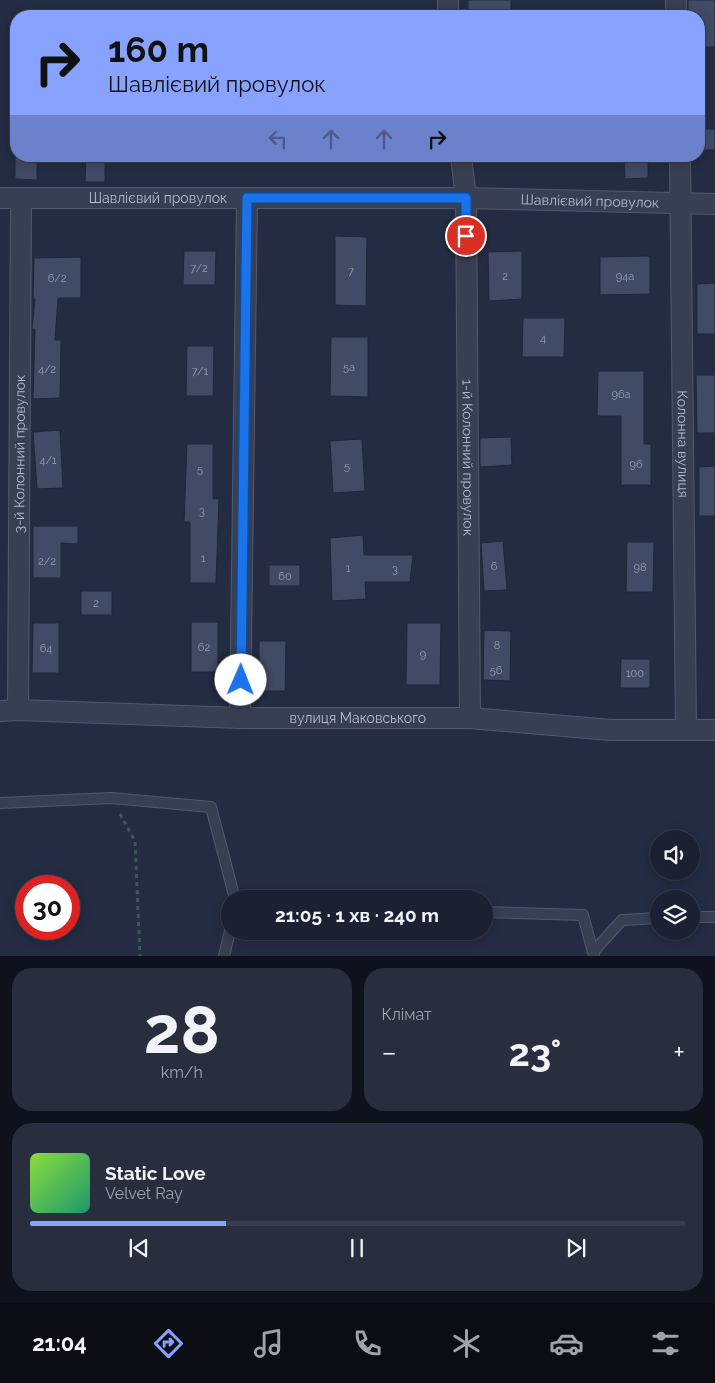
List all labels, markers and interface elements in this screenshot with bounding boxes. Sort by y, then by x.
text: 160 m [108,29,209,70]
icon: right [25,30,90,95]
text: Шавлієвий провулок [108,71,326,97]
icon: left [264,125,292,153]
icon: ahead [317,125,345,153]
icon: ahead [370,125,398,153]
icon: right [423,125,451,153]
street label: Шавлієвий провулок [89,190,227,206]
street label: Шавлієвий провулок [520,191,659,211]
pin [445,215,487,257]
icon: arrive [452,222,480,250]
house number: 7/2 [190,262,208,275]
house number: 7 [348,265,354,278]
house number: 2 [502,270,508,283]
house number: 94а [616,270,634,283]
house number: 6/2 [48,272,67,285]
house number: 4 [540,332,546,345]
house number: 5а [343,361,355,374]
house number: 4/2 [38,363,56,376]
house number: 7/1 [192,365,208,378]
street label: 3-й Колонний провулок [11,375,28,533]
street label: 1-й Колонний провулок [459,379,477,536]
house number: 96а [611,388,631,401]
street label: Колонна вулиця [674,390,692,498]
house number: 4/1 [39,454,57,467]
house number: 96 [629,458,643,471]
house number: 5 [344,460,350,473]
house number: 5 [197,463,203,476]
house number: 3 [199,505,205,518]
house number: 1 [201,552,206,565]
house number: 2/2 [38,555,56,568]
house number: 6 [491,560,498,573]
house number: 98 [634,561,646,574]
house number: 1 [346,562,351,575]
house number: 3 [392,563,398,576]
house number: 60 [278,570,292,583]
house number: 2 [93,597,99,610]
house number: 8 [494,639,500,652]
house number: 62 [198,641,210,654]
house number: 64 [40,642,52,655]
house number: 9 [420,648,426,661]
position arrow [214,653,266,705]
house number: 56 [490,664,503,677]
house number: 100 [626,667,644,680]
street label: вулиця Маковського [289,710,426,726]
map controls [650,830,700,940]
button: sound [650,830,700,880]
speed limit sign: 30 [15,875,80,940]
button: layers [650,890,700,940]
text: 21:05 · 1 хв · 240 m [275,904,439,926]
text: 28 [144,992,220,1068]
text: Клімат [382,1005,432,1024]
text: 23° [509,1030,561,1075]
text: − [382,1036,397,1069]
text: + [673,1036,685,1069]
text: km/h [161,1063,203,1082]
text: Static Love [105,1162,206,1184]
text: Velvet Ray [105,1184,183,1203]
icon: previous [125,1234,153,1262]
icon: pause [343,1234,371,1262]
icon: next [562,1234,590,1262]
icon: directions [151,1326,186,1361]
icon: music [251,1326,286,1361]
icon: phone [350,1326,385,1361]
icon: climate [449,1326,484,1361]
icon: car [549,1326,584,1361]
icon: filters [648,1326,683,1361]
text: 21:04 [32,1330,87,1356]

